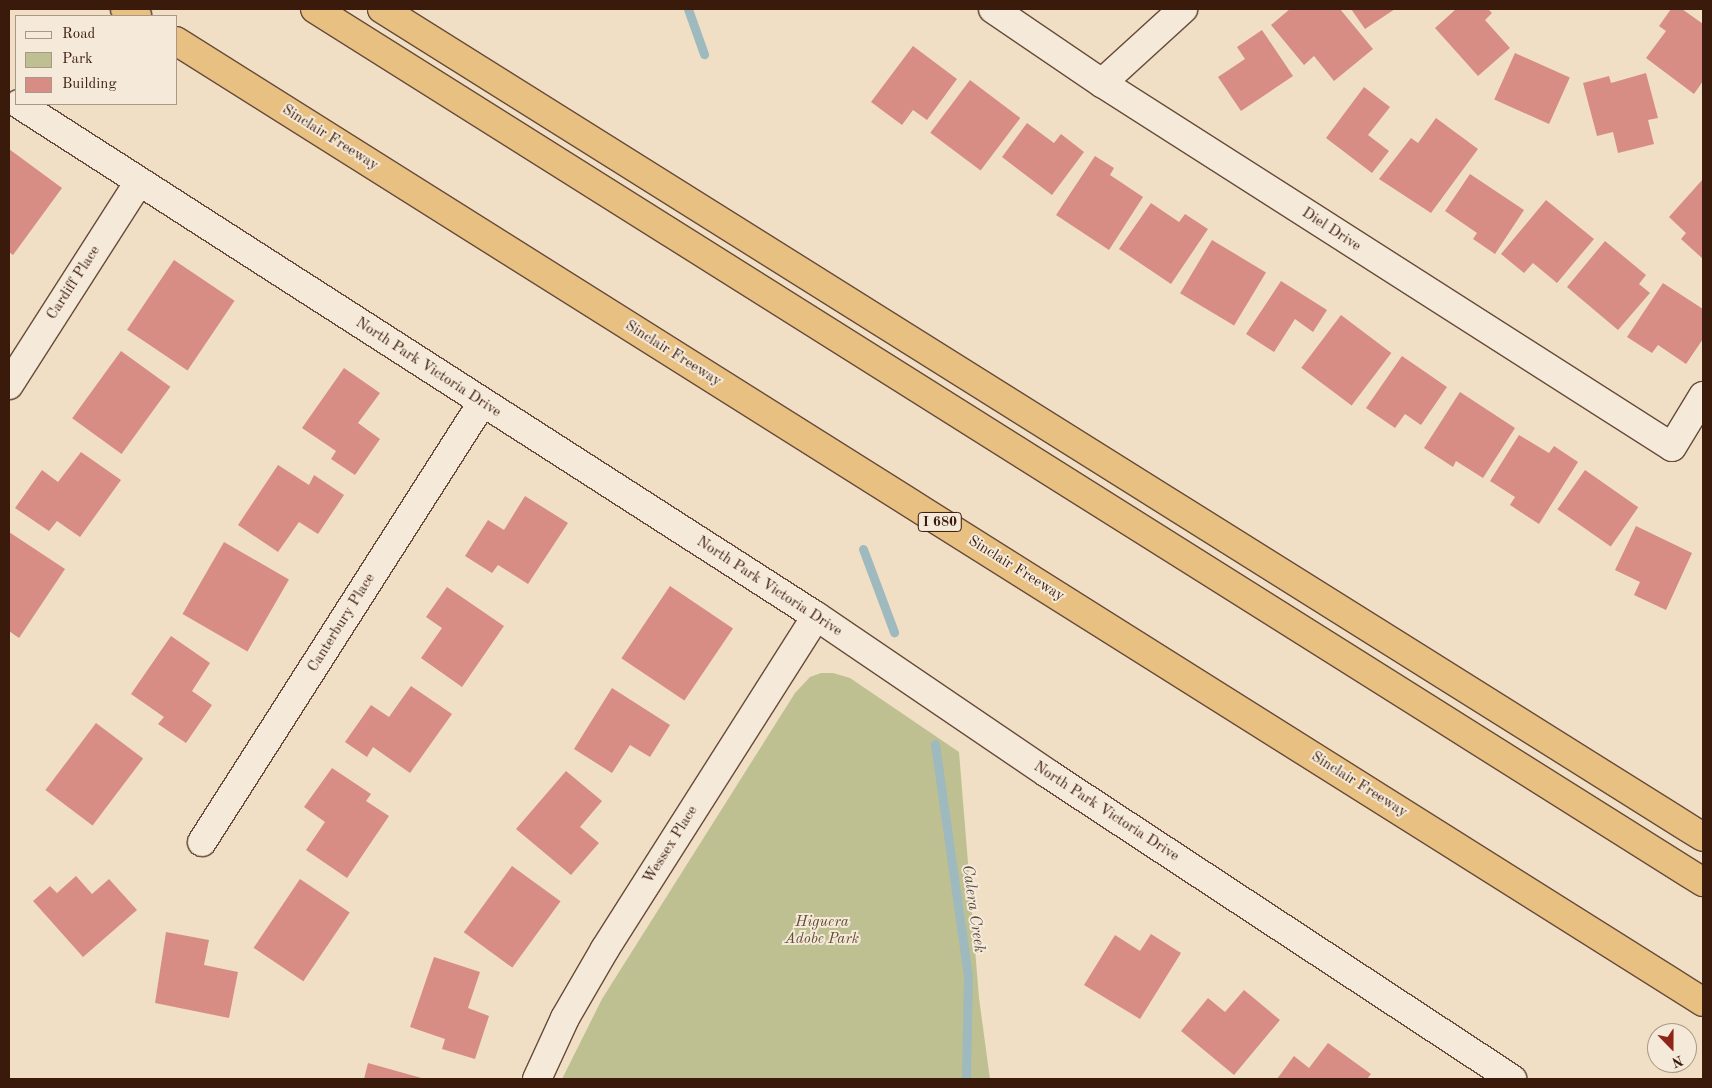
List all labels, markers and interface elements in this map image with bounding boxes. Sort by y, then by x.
legend [15,15,178,105]
text: Road [62,27,95,42]
text: Park [62,52,93,67]
text: Building [62,77,117,92]
street label: Sinclair Freeway [278,101,382,175]
street label: Diel Drive [1298,204,1364,256]
street label: Cardiff Place [43,243,105,323]
street label: North Park Victoria Drive [352,314,504,422]
street label: Sinclair Freeway [621,317,725,391]
road number: I 680 [918,511,962,534]
street label: Sinclair Freeway [964,532,1068,606]
street label: North Park Victoria Drive [693,533,845,641]
street label: Canterbury Place [304,570,380,676]
street label: Sinclair Freeway [1307,748,1411,822]
street label: North Park Victoria Drive [1030,758,1182,866]
street label: Wessex Place [640,803,702,887]
water label: Calera Creek [957,864,989,954]
park label: Higuera Adobe Park [785,913,859,948]
north arrow [1647,1023,1697,1073]
text: N [1670,1052,1685,1069]

